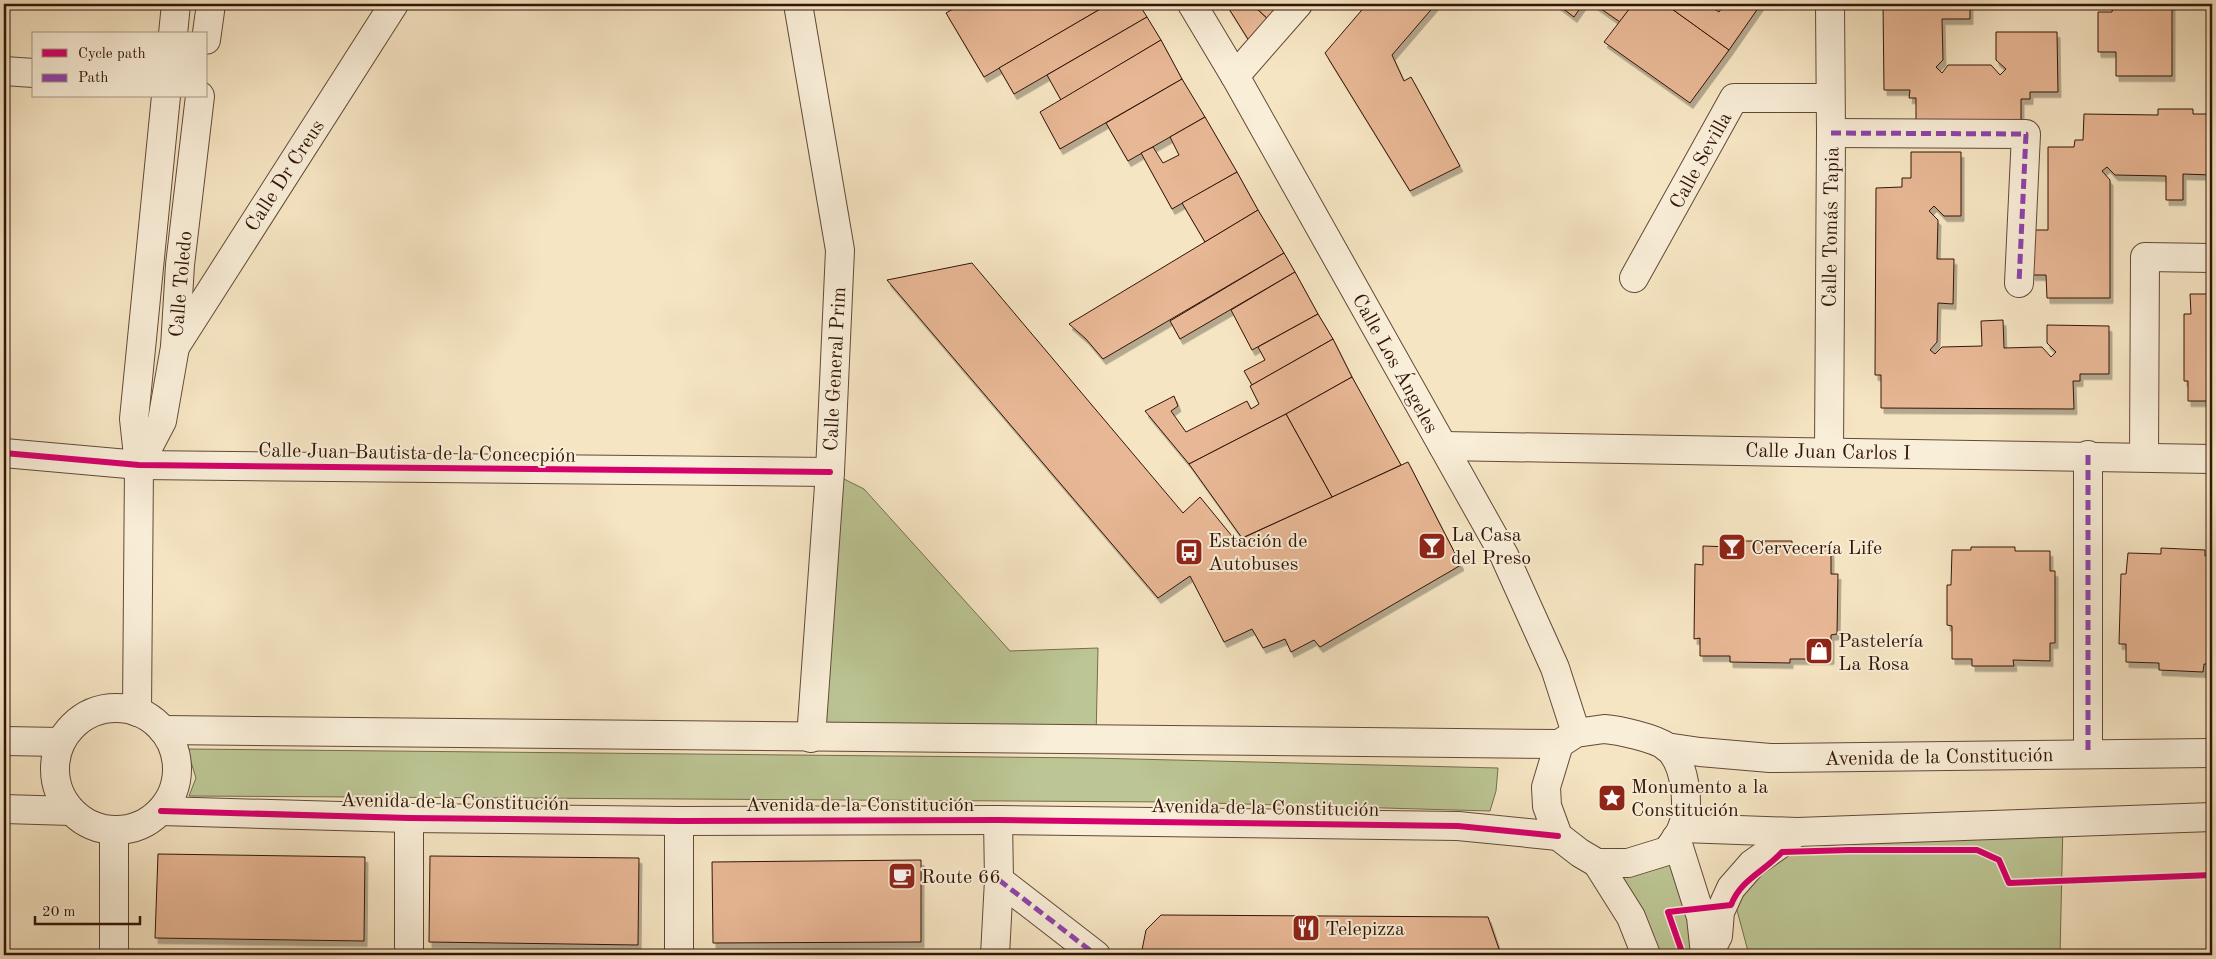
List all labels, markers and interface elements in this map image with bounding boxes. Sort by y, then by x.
legend [32,32,208,98]
text: Cycle path [78,47,146,62]
text: Path [78,71,108,86]
street label: Calle Sevilla [1667,109,1737,213]
street label: Calle Dr Creus [242,117,329,235]
street label: Calle Tomás Tapia [1821,146,1843,307]
street label: Calle Toledo [167,230,197,338]
street label: Calle General Prim [822,286,850,452]
street label: Calle Los Ángeles [1348,290,1443,437]
street label: Calle Juan Bautista de la Concecpión [258,441,576,467]
street label: Calle Juan Carlos I [1745,442,1911,464]
place label: La Casa del Preso [1451,526,1531,569]
bar icon: La Casa del Preso [1417,531,1447,561]
place label: Estación de Autobuses [1208,532,1307,575]
bar icon: Cervecería Life [1717,532,1747,562]
bus stop icon: Estación de Autobuses [1174,537,1204,567]
place label: Cervecería Life [1751,539,1882,559]
place label: Pastelería La Rosa [1838,632,1924,675]
shop icon: Pastelería La Rosa [1804,636,1834,666]
street label: Avenida de la Constitución [1824,746,2054,770]
place label: Monumento a la Constitución [1631,778,1768,821]
place icon: Monumento a la Constitución [1597,783,1627,813]
street label: Avenida de la Constitución [340,791,570,815]
street label: Avenida de la Constitución [746,796,975,816]
street label: Avenida de la Constitución [1150,797,1380,821]
cafe icon: Route 66 [887,861,917,891]
place label: Route 66 [921,868,1001,888]
scale bar [35,894,140,926]
text: 20 m [42,905,76,920]
restaurant icon: Telepizza [1291,913,1321,943]
place label: Telepizza [1325,920,1405,940]

